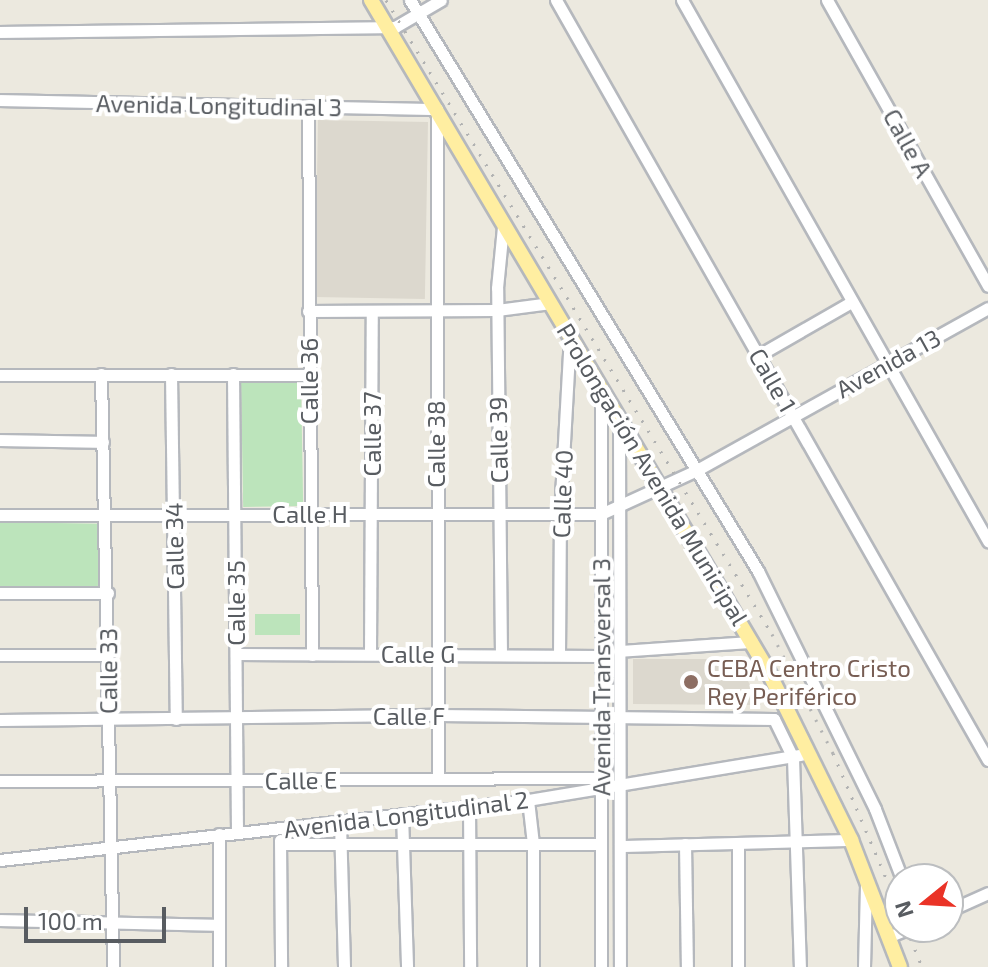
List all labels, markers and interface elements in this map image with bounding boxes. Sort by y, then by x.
street label: Avenida Longitudinal 3 [95,88,343,122]
street label: Calle A [877,104,939,182]
street label: Prolongación Avenida Municipal [551,318,755,630]
street label: Avenida 13 [831,323,945,403]
street label: Calle 36 [295,338,323,424]
street label: Calle 1 [743,343,803,417]
street label: Calle 37 [358,392,386,476]
street label: Calle 39 [483,397,513,483]
street label: Calle 38 [422,400,450,488]
street label: Calle 40 [546,449,578,539]
street label: Calle H [272,500,348,528]
street label: Calle 34 [159,502,189,590]
street label: Avenida Transversal 3 [587,558,615,796]
street label: Calle 35 [222,560,250,646]
street label: Calle 33 [94,628,122,714]
street label: Calle G [381,640,455,668]
place label: CEBA Centro Cristo Rey Periférico [707,654,911,710]
marker: CEBA Centro Cristo Rey Periférico [682,673,700,691]
street label: Calle F [373,702,445,730]
street label: Calle E [264,765,338,795]
street label: Avenida Longitudinal 2 [282,785,530,843]
north arrow [884,863,964,943]
scale bar [28,891,170,941]
text: N [888,898,918,921]
text: 100 m [38,906,103,935]

